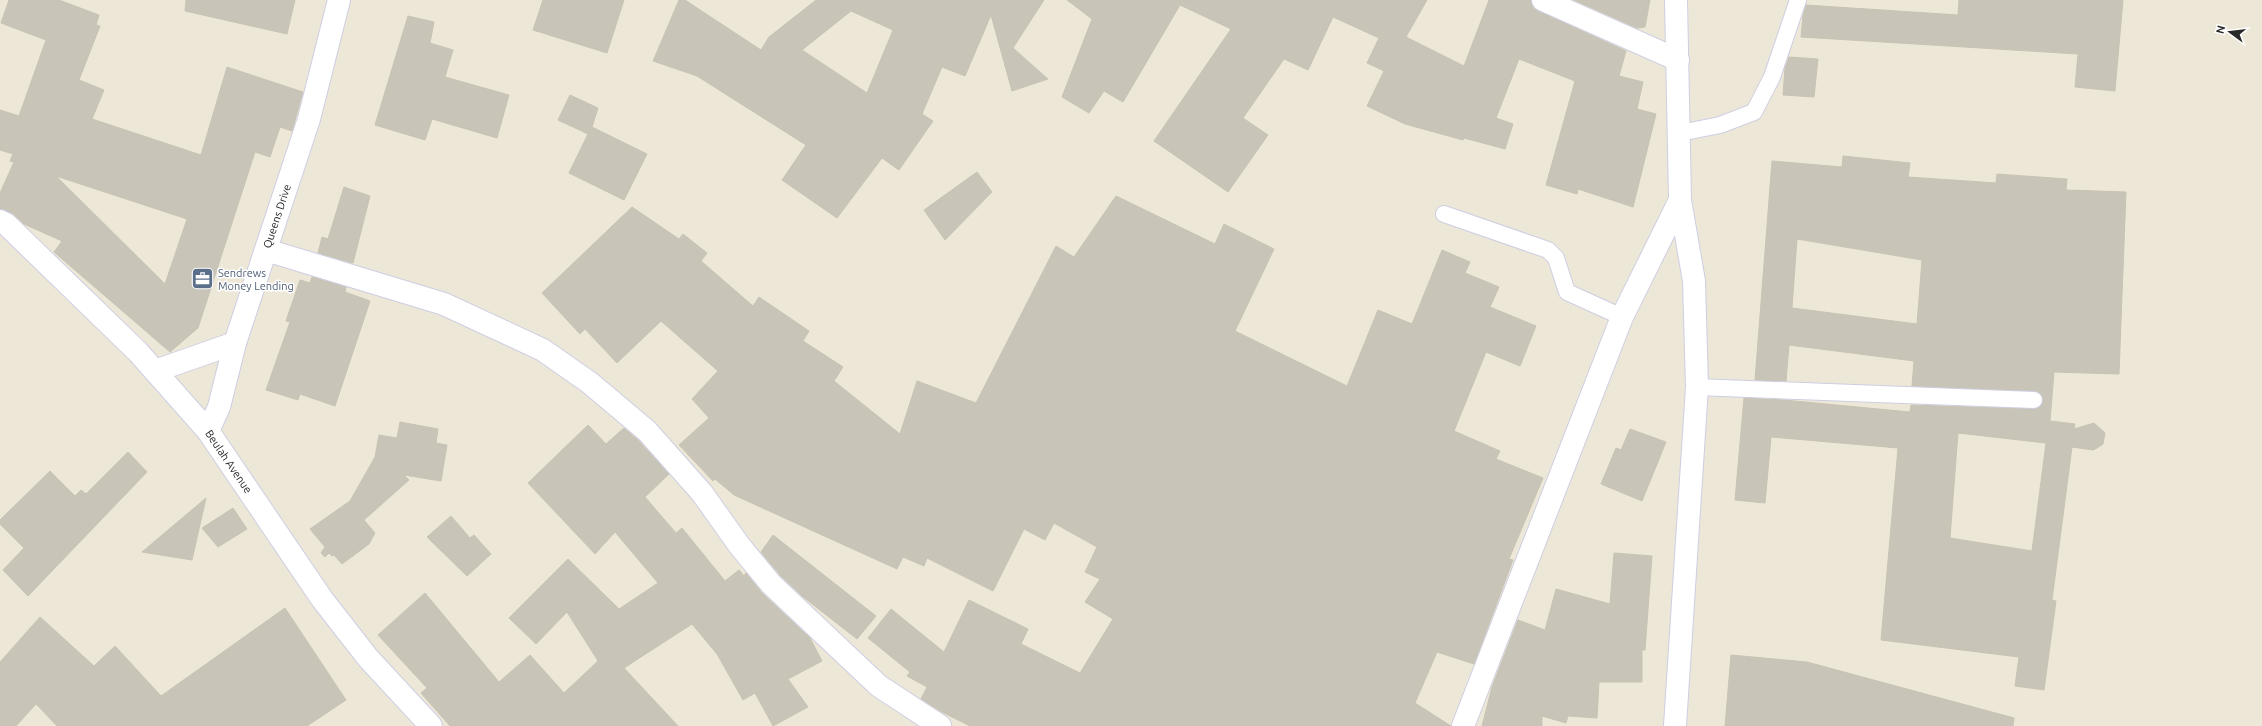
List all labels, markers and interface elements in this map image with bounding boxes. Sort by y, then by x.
north arrow [2210,12,2250,52]
text: N [2213,24,2227,35]
street label: Queens Drive [261,183,293,250]
office icon: Sendrews Money Lending [189,266,215,292]
place label: Sendrews Money Lending [218,267,294,292]
street label: Beulah Avenue [203,428,254,495]

